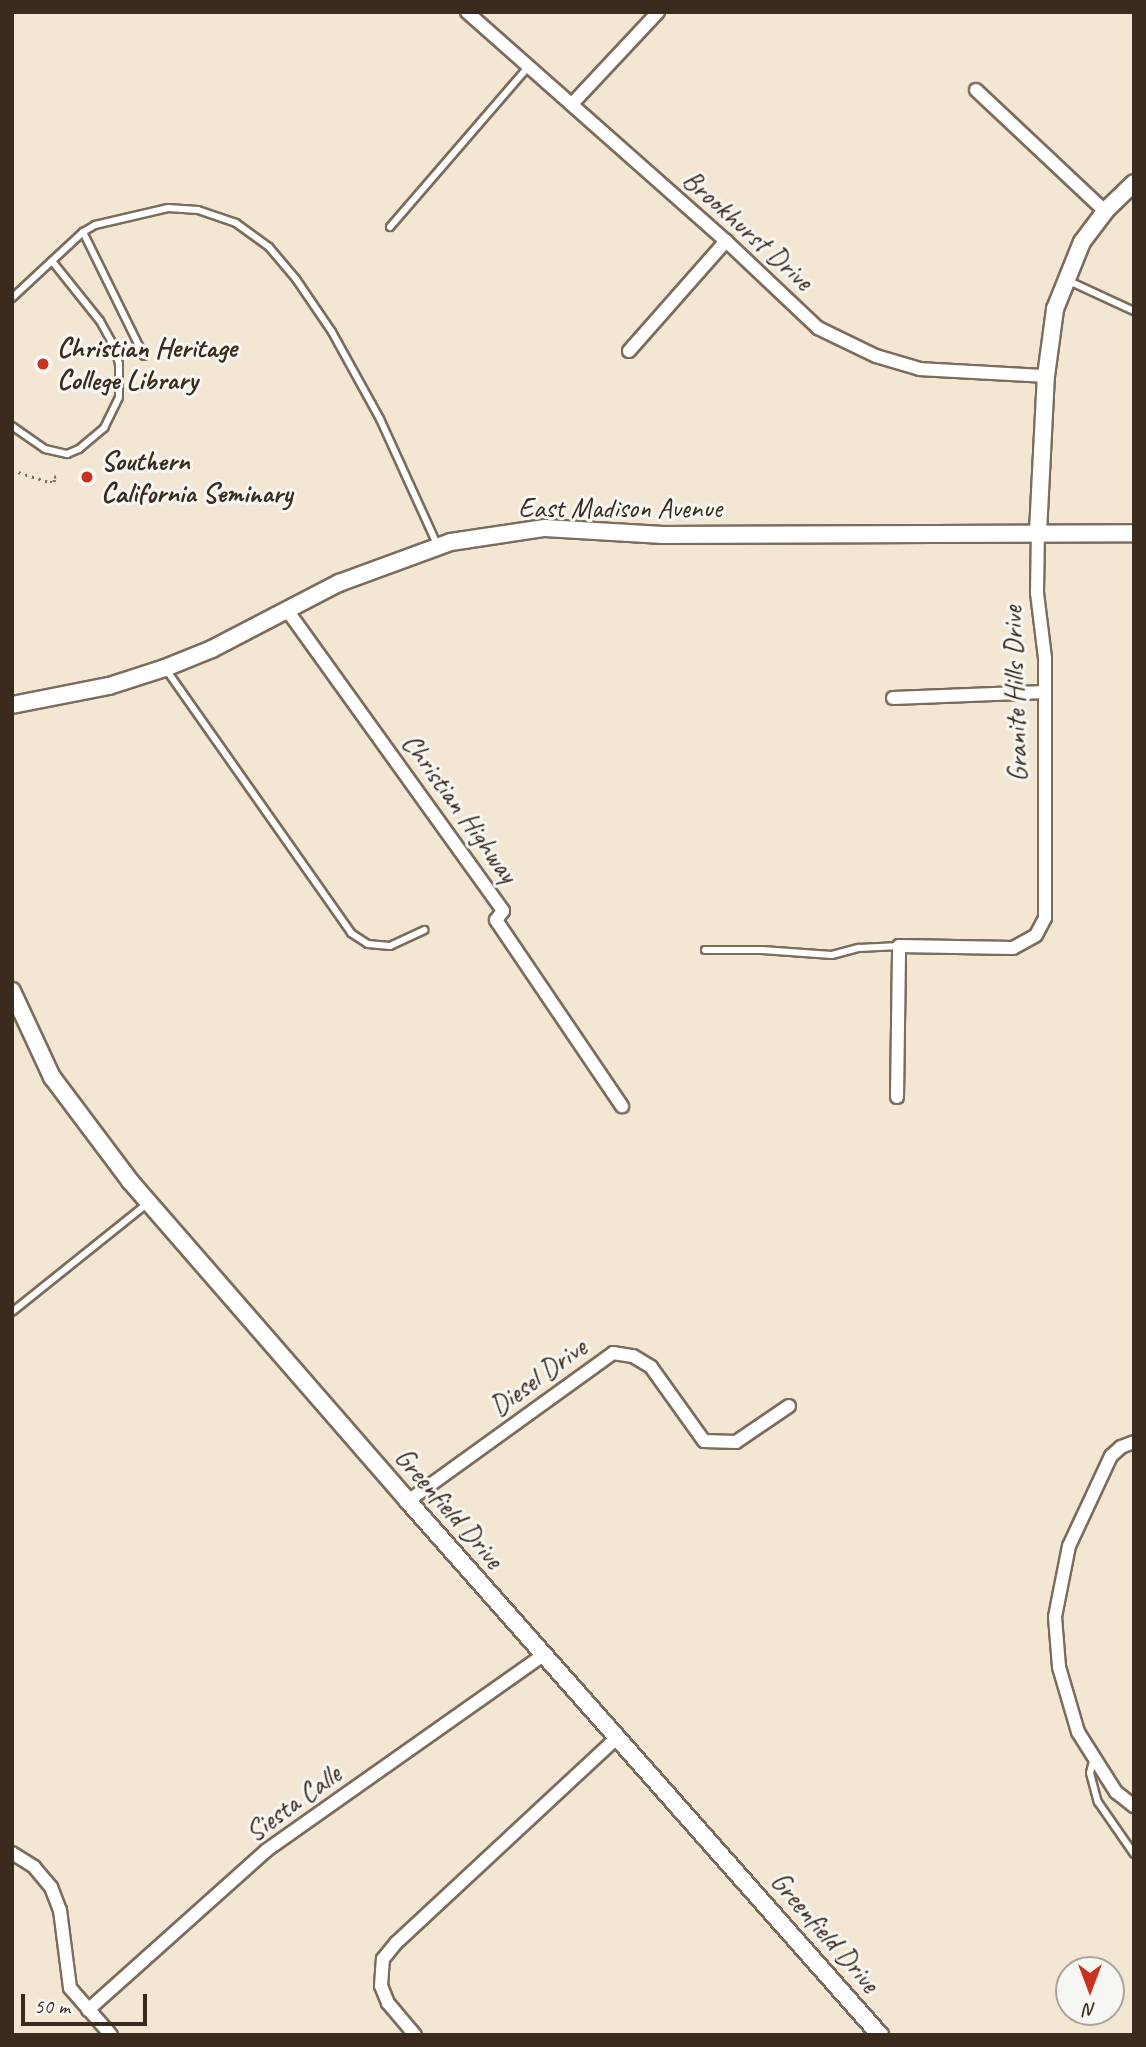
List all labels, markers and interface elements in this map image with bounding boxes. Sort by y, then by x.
street label: Brookhurst Drive [676,163,820,297]
place label: Christian Heritage College Library [57,331,237,397]
marker: Christian Heritage College Library [35,356,51,372]
place label: Southern California Seminary [101,444,291,510]
marker: Southern California Seminary [79,469,95,485]
street label: East Madison Avenue [518,491,722,525]
street label: Granite Hills Drive [995,605,1035,783]
street label: Christian Highway [395,727,525,889]
street label: Diesel Drive [483,1331,593,1423]
street label: Greenfield Drive [387,1441,511,1575]
street label: Siesta Calle [239,1757,347,1849]
street label: Greenfield Drive [763,1865,887,1999]
north arrow [1055,1956,1125,2026]
scale bar [24,1980,150,2024]
text: 50 m [34,1993,70,2019]
text: N [1084,1998,1096,2022]

